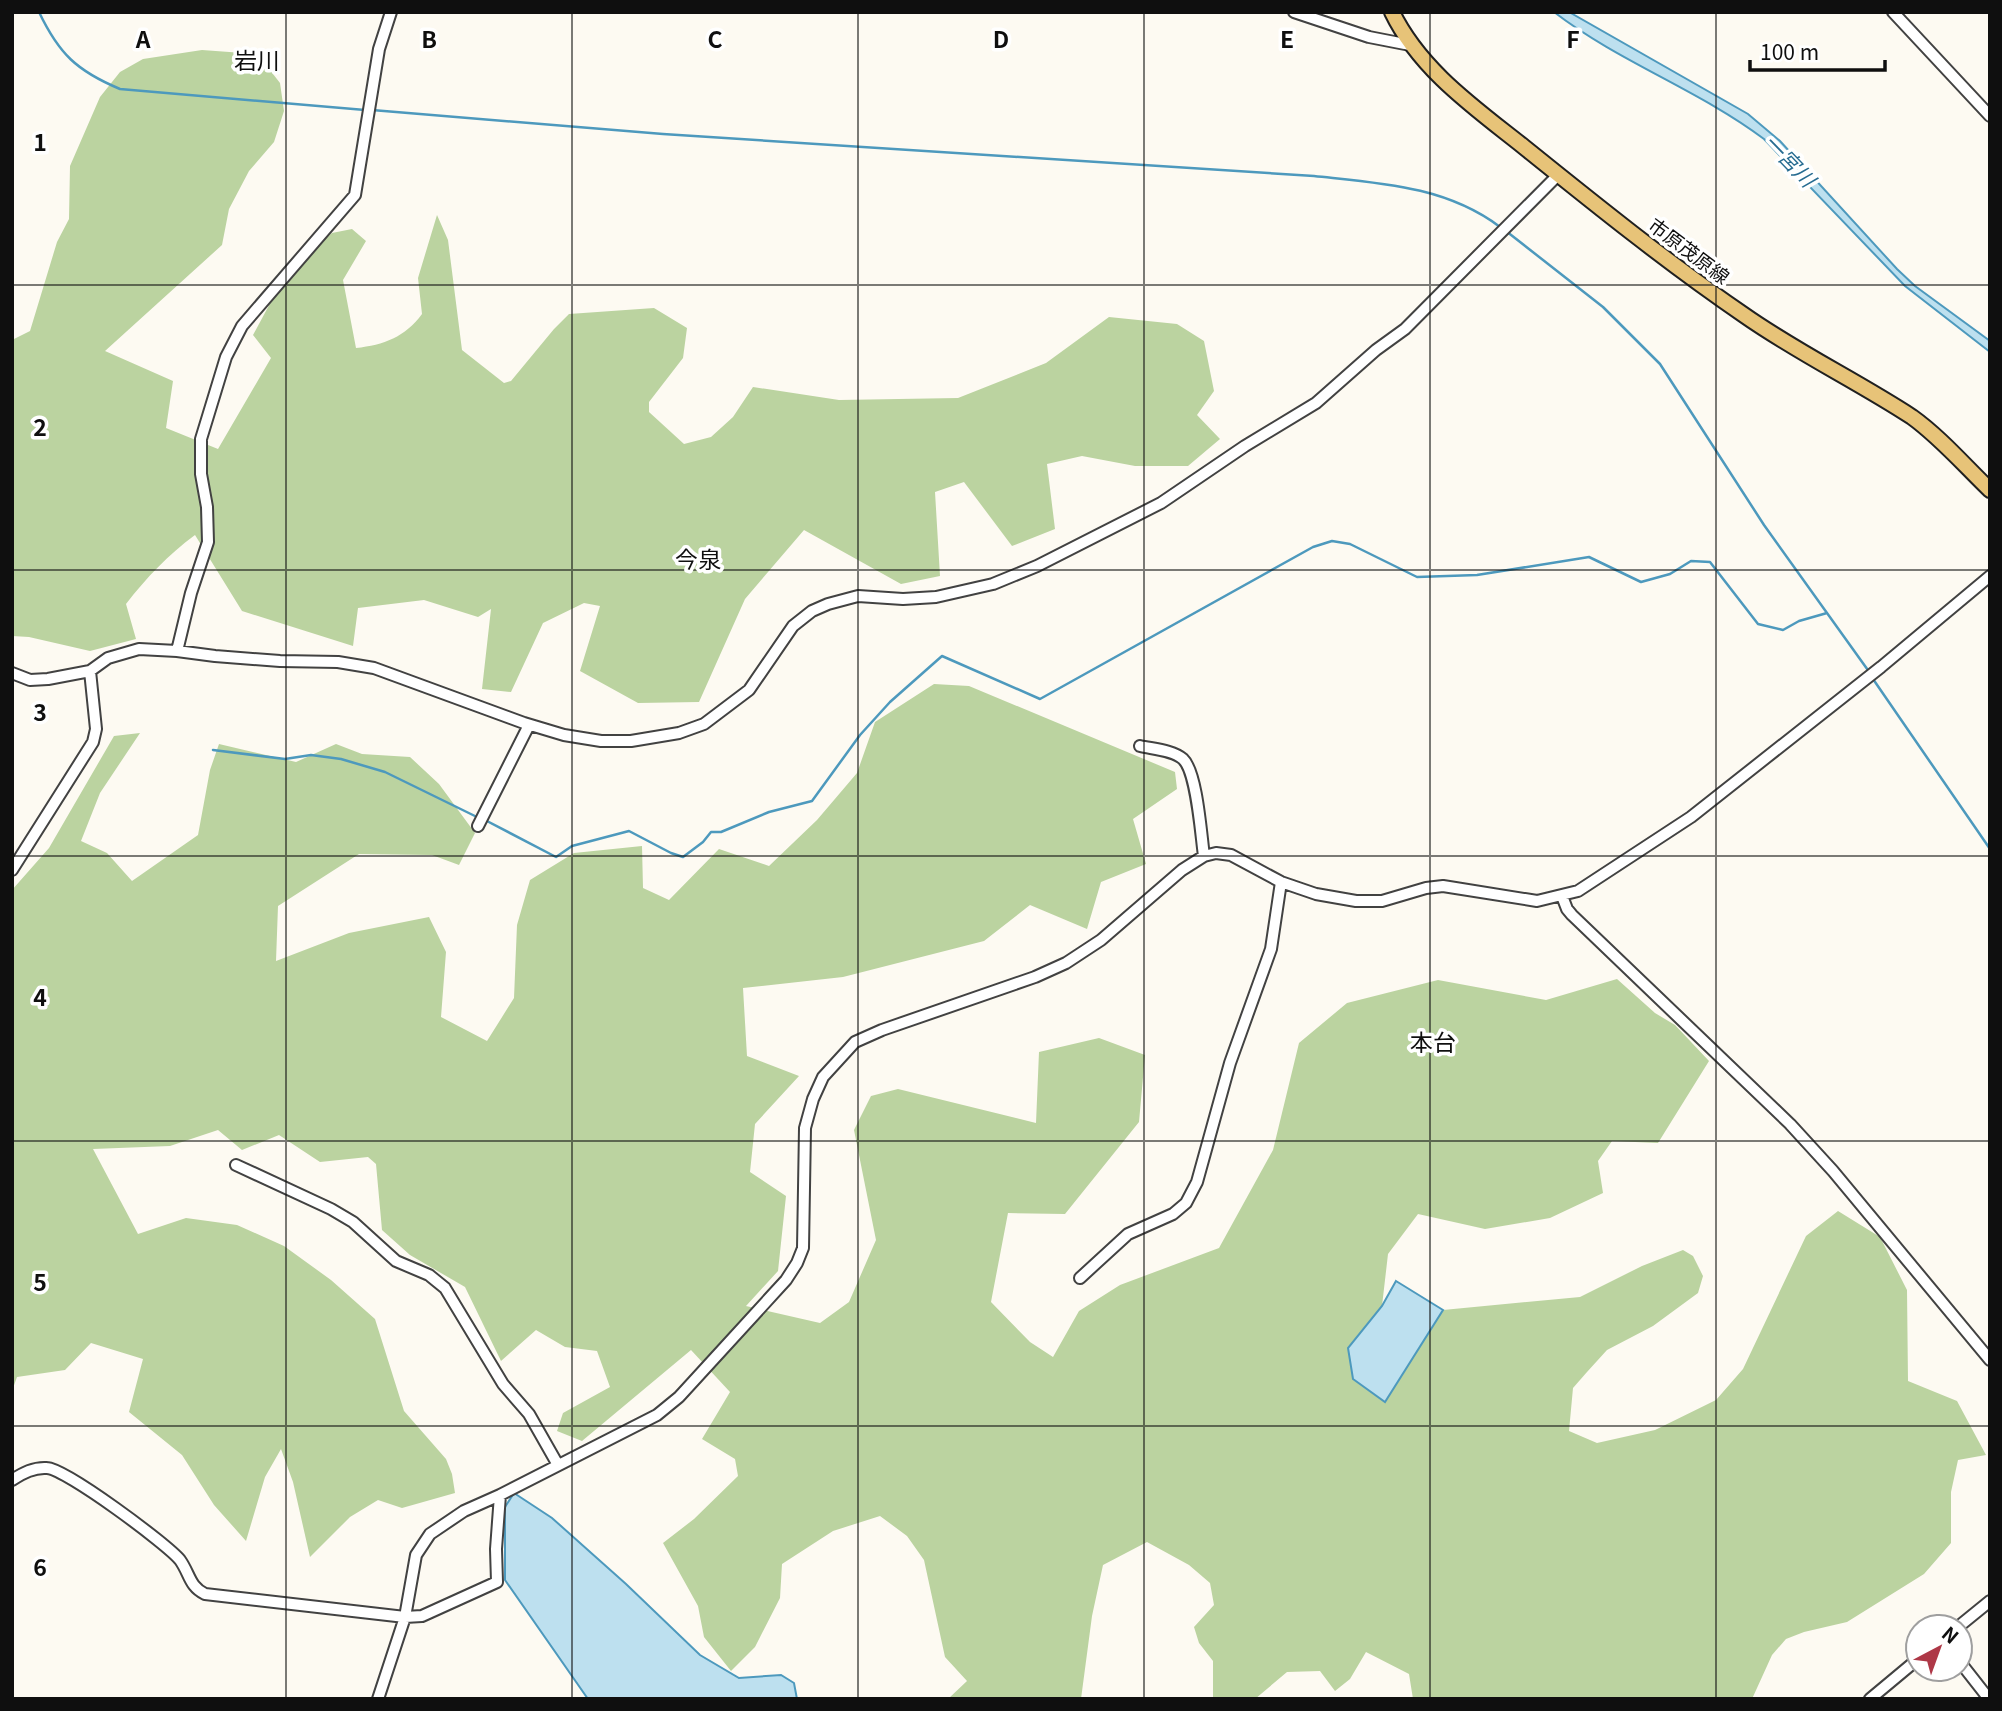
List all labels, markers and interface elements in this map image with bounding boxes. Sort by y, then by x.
text: A [135,21,151,55]
text: B [421,21,437,55]
text: C [707,21,723,55]
text: D [993,21,1009,55]
text: E [1280,21,1294,55]
text: F [1566,21,1580,55]
scale bar [1750,28,1885,72]
text: 100 m [1760,36,1819,66]
district label: 岩川 [234,42,280,76]
text: 1 [33,124,47,158]
water label: 一宮川 [1758,127,1824,194]
street label: 市原茂原線 [1644,210,1736,289]
text: 2 [33,409,47,443]
district label: 今泉 [675,541,721,575]
text: 3 [33,694,47,728]
text: 4 [33,979,47,1013]
district label: 本台 [1410,1024,1456,1058]
text: 5 [33,1264,47,1298]
text: 6 [33,1549,47,1583]
north arrow [1904,1613,1974,1683]
text: N [1937,1619,1965,1649]

